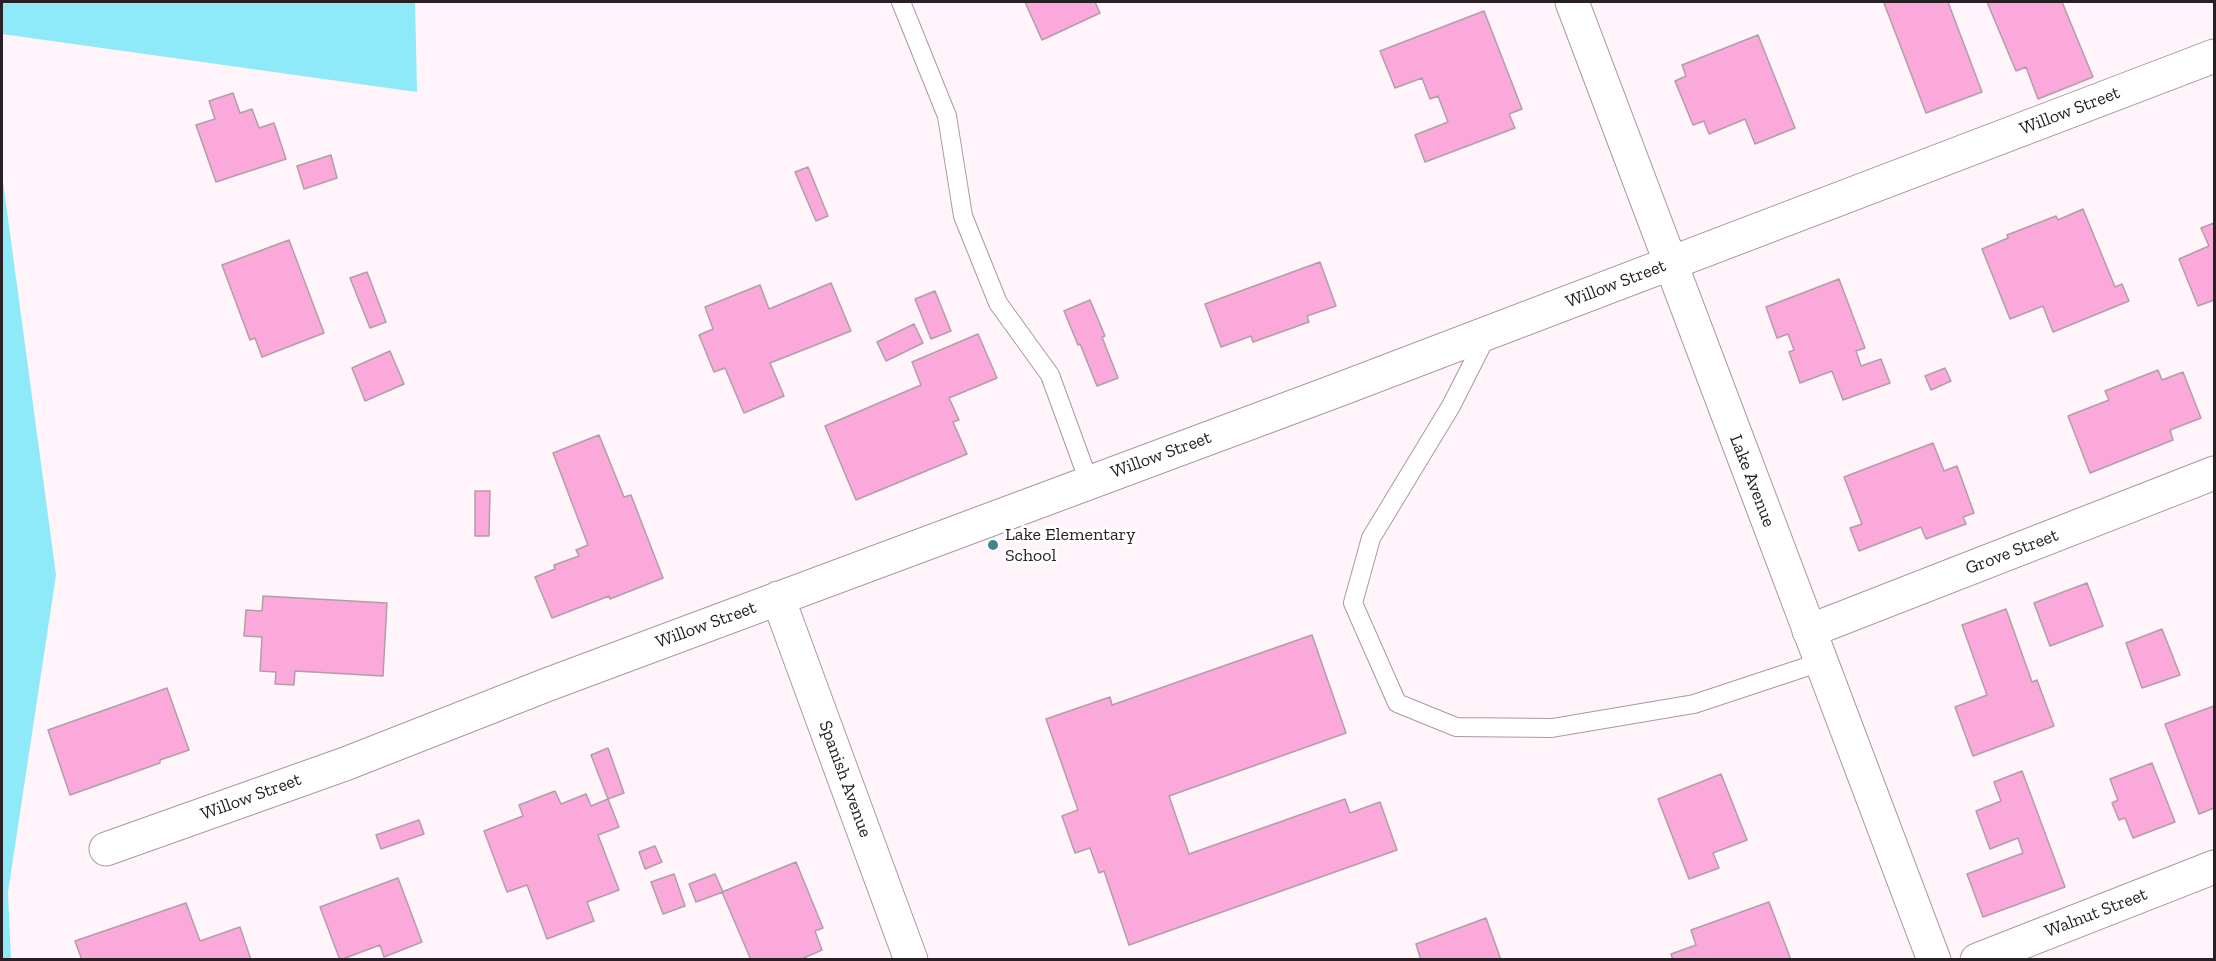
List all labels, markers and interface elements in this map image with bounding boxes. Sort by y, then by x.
street label: Willow Street [2017,82,2123,140]
street label: Willow Street [1563,255,1669,313]
street label: Willow Street [1108,427,1214,483]
street label: Lake Avenue [1725,432,1779,530]
place label: Lake Elementary School [1005,524,1135,566]
street label: Grove Street [1962,524,2062,580]
marker: Lake Elementary School [986,538,1000,552]
street label: Willow Street [653,597,759,653]
street label: Spanish Avenue [814,718,876,840]
street label: Willow Street [198,769,304,825]
street label: Walnut Street [2042,884,2150,942]

